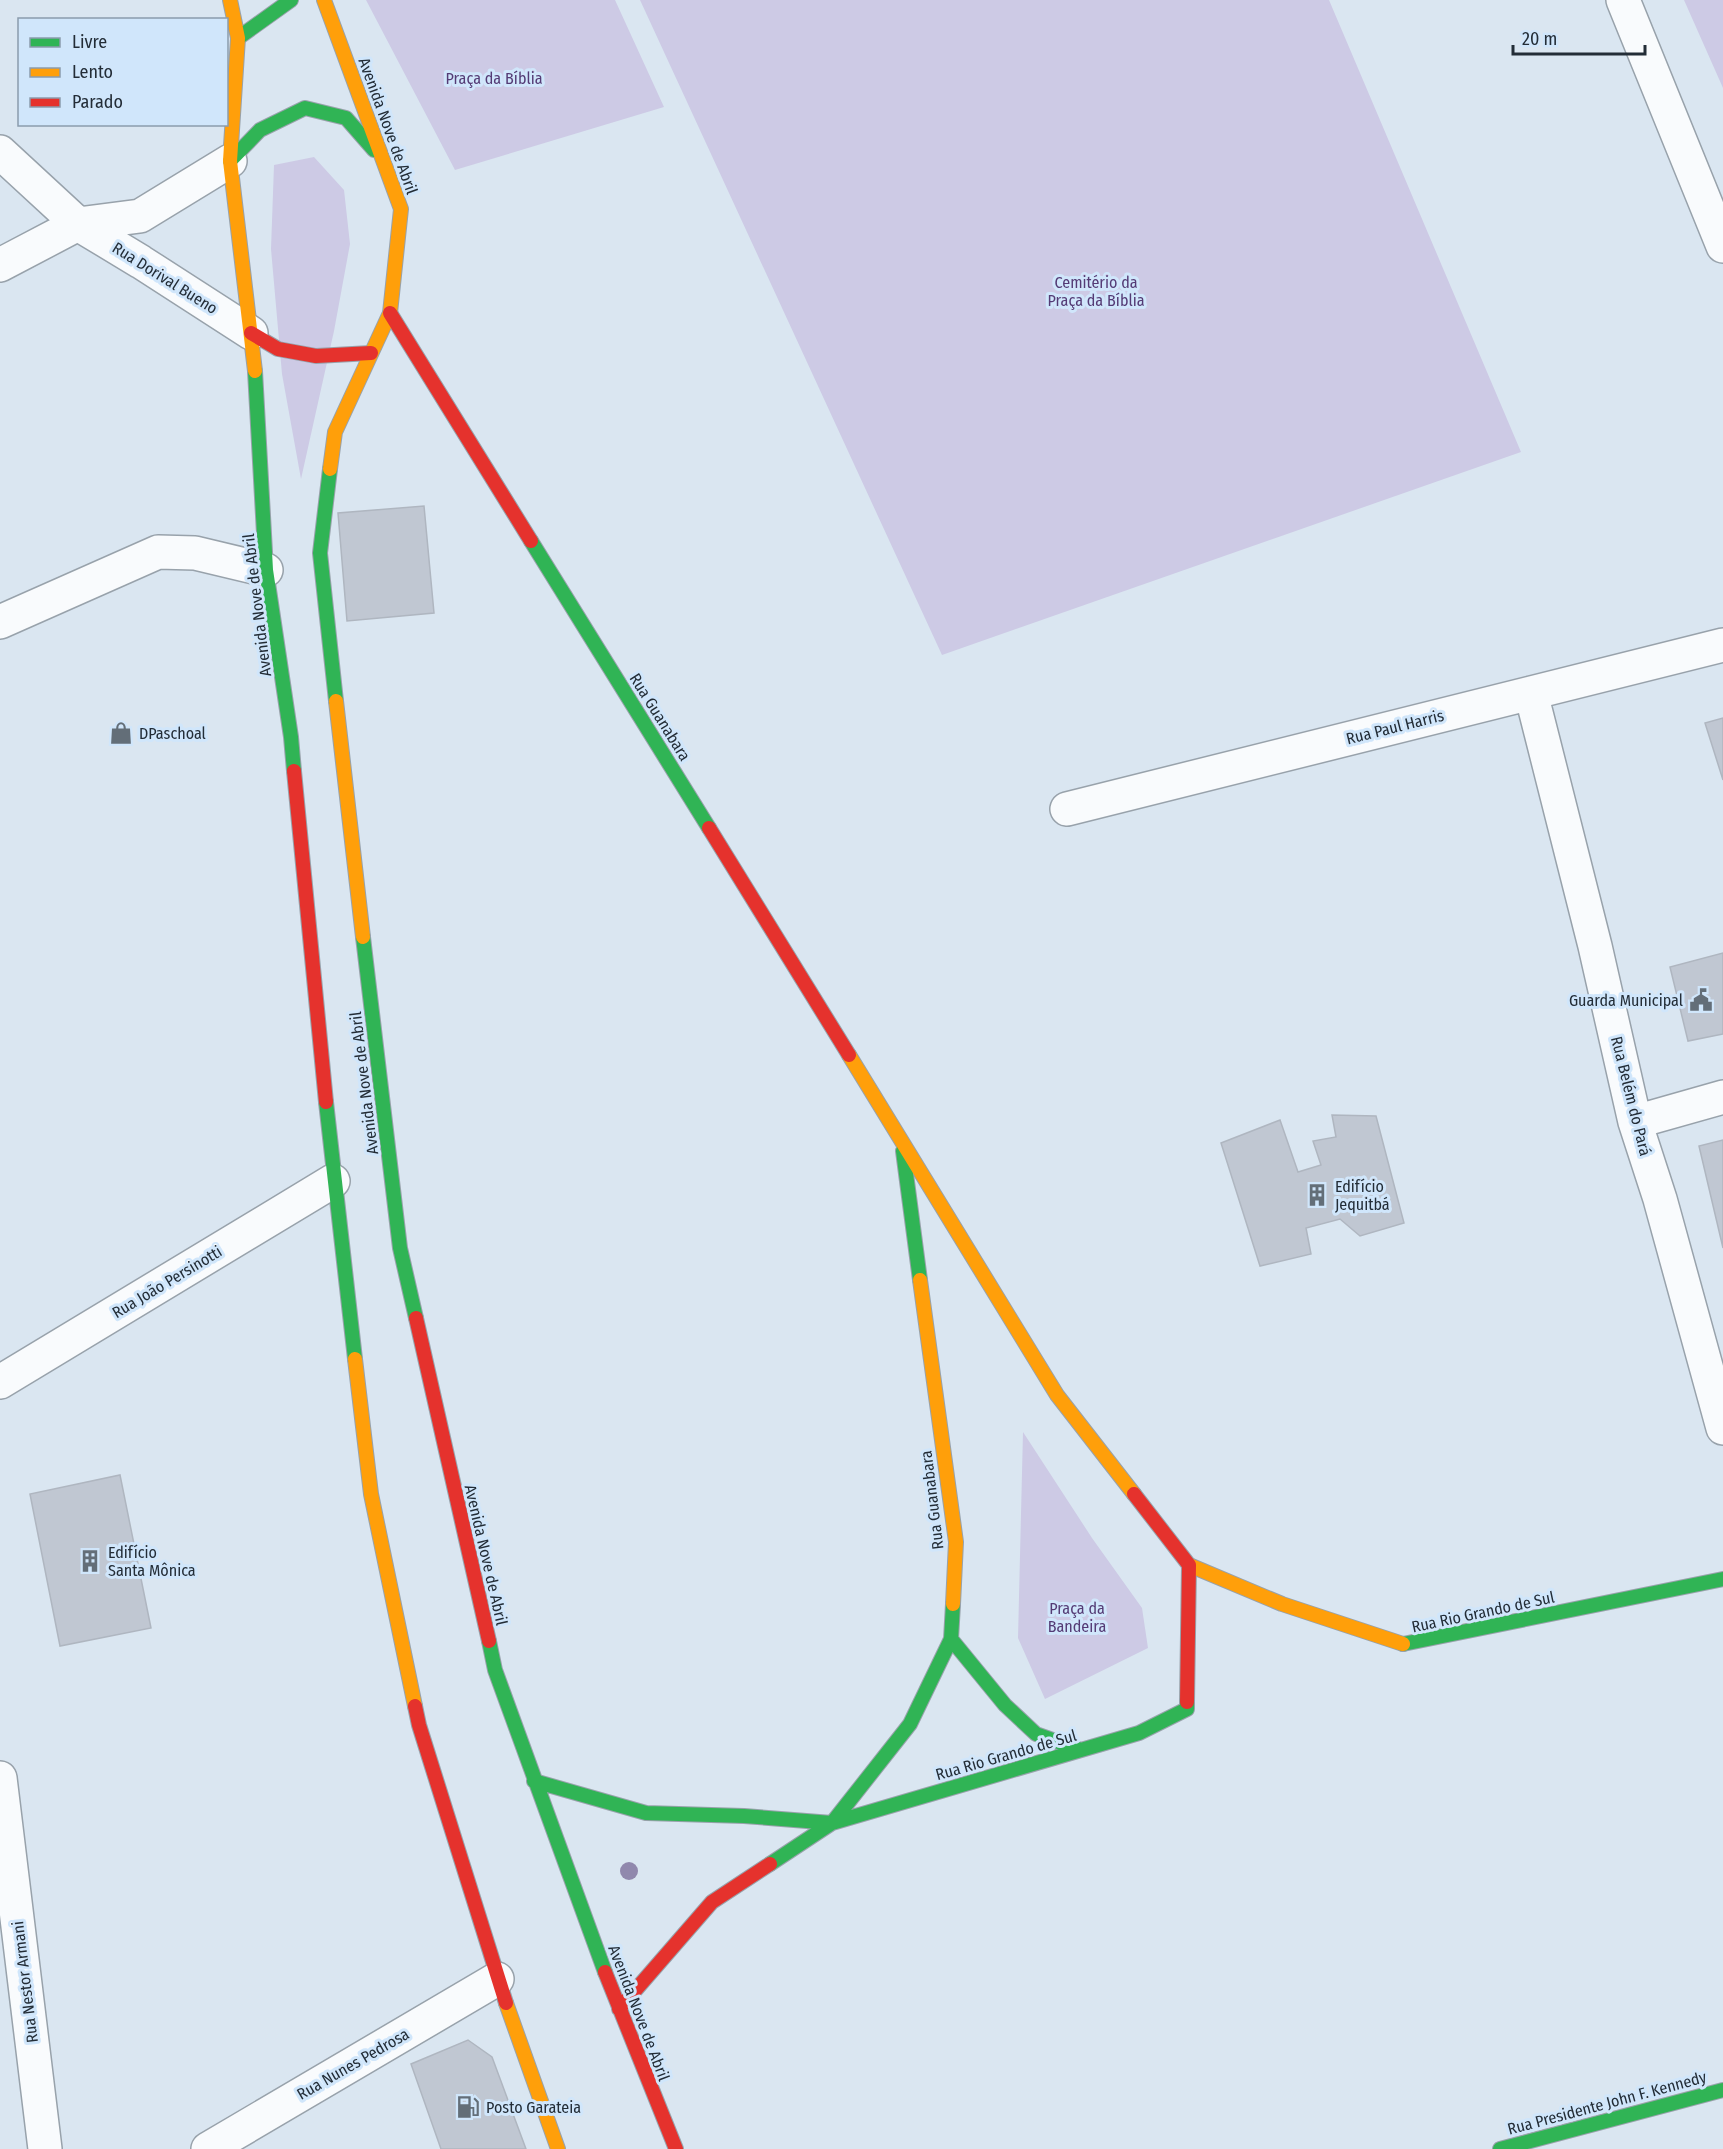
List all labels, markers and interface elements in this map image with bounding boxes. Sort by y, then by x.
legend [18,18,228,126]
scale bar [1513,18,1645,56]
text: 20 m [1522,28,1557,50]
text: Livre [72,31,107,53]
street label: Avenida Nove de Abril [354,55,422,197]
text: Lento [72,61,113,83]
park label: Praça da Bíblia [445,69,543,88]
text: Parado [72,91,123,113]
street label: Rua Dorival Bueno [109,238,221,318]
park label: Cemitério da Praça da Bíblia [1047,273,1145,310]
street label: Avenida Nove de Abril [239,532,275,678]
street label: Rua Guanabara [626,670,694,764]
street label: Rua Paul Harris [1344,706,1446,748]
shop icon: DPaschoal [108,720,134,746]
place label: DPaschoal [139,724,206,743]
public building icon: Guarda Municipal [1688,987,1714,1013]
place label: Guarda Municipal [1569,991,1683,1010]
street label: Avenida Nove de Abril [346,1010,382,1156]
street label: Rua Belém do Pará [1607,1034,1655,1158]
place label: Edifício Jequitbá [1335,1177,1390,1214]
building icon: Edifício Jequitbá [1304,1182,1330,1208]
street label: Rua João Persinotti [109,1242,225,1322]
street label: Rua Guanabara [916,1449,947,1551]
street label: Avenida Nove de Abril [461,1483,511,1627]
place label: Edifício Santa Mônica [108,1543,196,1580]
building icon: Edifício Santa Mônica [77,1548,103,1574]
street label: Rua Rio Grando de Sul [1410,1588,1556,1636]
park label: Praça da Bandeira [1048,1599,1106,1636]
street label: Rua Rio Grando de Sul [933,1726,1079,1784]
street label: Rua Nestor Armani [8,1920,42,2044]
street label: Avenida Nove de Abril [604,1942,674,2084]
street label: Rua Nunes Pedrosa [294,2024,413,2104]
street label: Rua Presidente John F. Kennedy [1505,2067,1709,2139]
fuel station icon: Posto Garateia [455,2094,481,2120]
place label: Posto Garateia [486,2098,581,2117]

